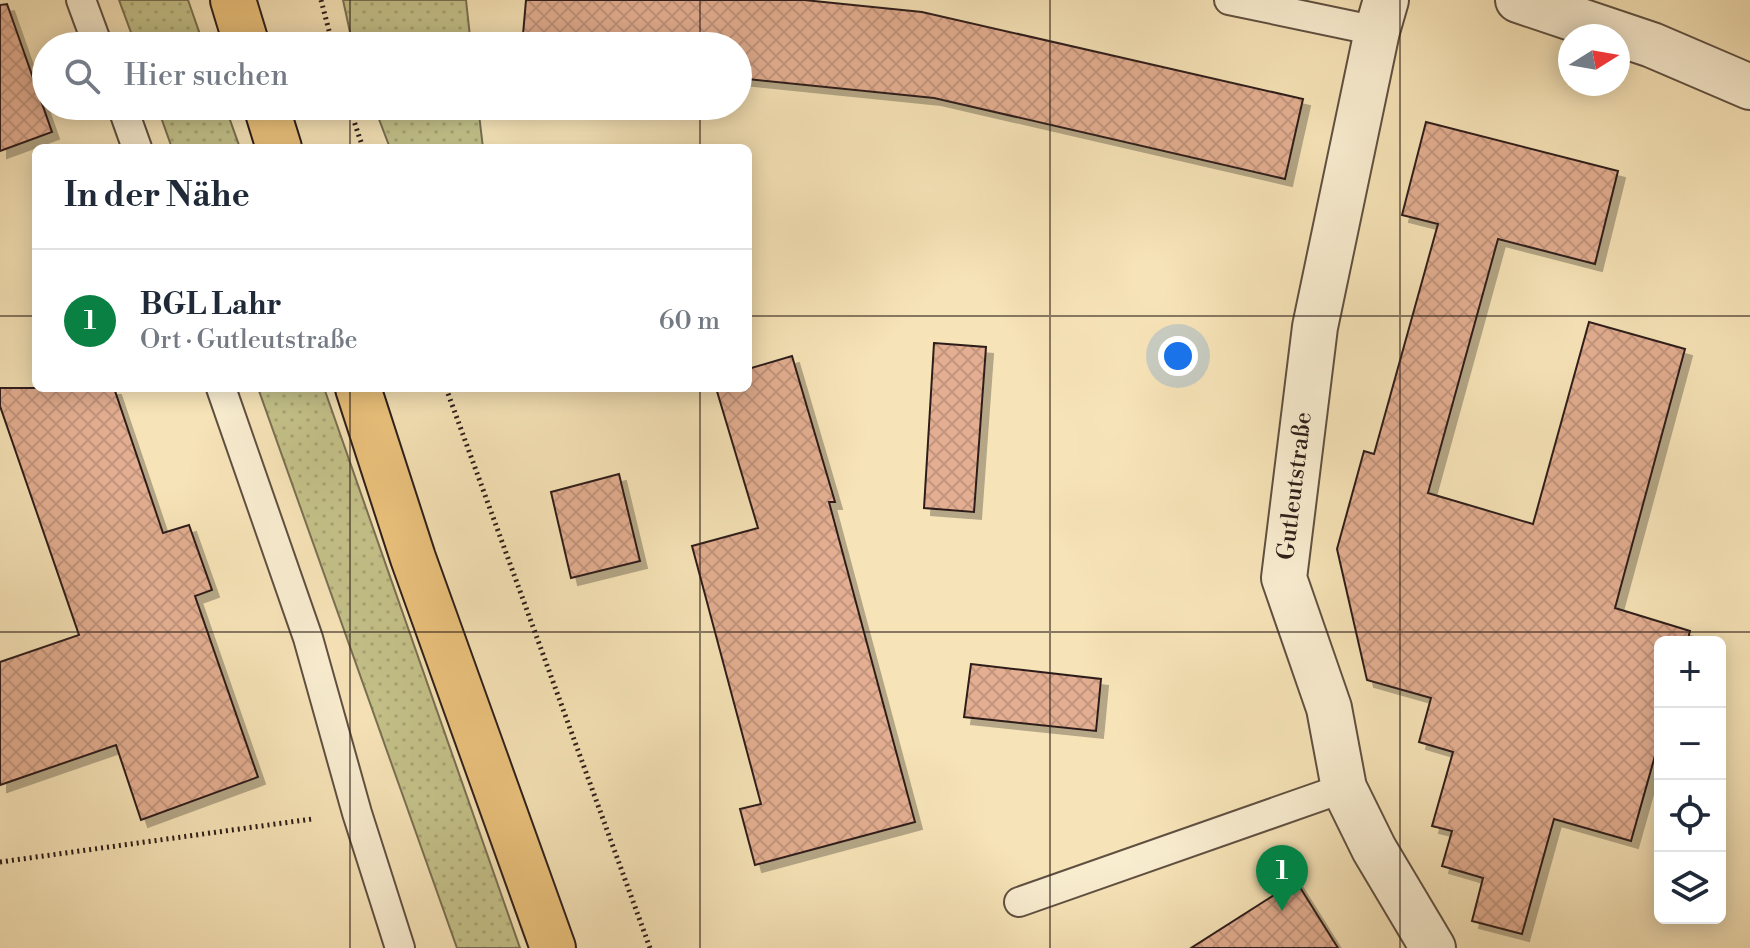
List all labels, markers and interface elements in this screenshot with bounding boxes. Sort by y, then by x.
north arrow [1558,24,1630,96]
search box [32,32,752,120]
icon: search [60,54,104,98]
text: Hier suchen [124,57,288,95]
text: In der Nähe [64,175,250,217]
text: BGL Lahr [140,286,282,324]
text: 1 [84,305,96,337]
text: 60 m [659,305,720,337]
text: Ort · Gutleutstraße [140,324,358,356]
your location [1158,336,1198,376]
street label: Gutleutstraße [1271,410,1319,562]
map controls [1654,636,1726,924]
button: + [1654,636,1726,708]
button: − [1654,708,1726,780]
button: locate [1654,780,1726,852]
pin: 1 [1256,845,1308,911]
button: layers [1654,852,1726,924]

